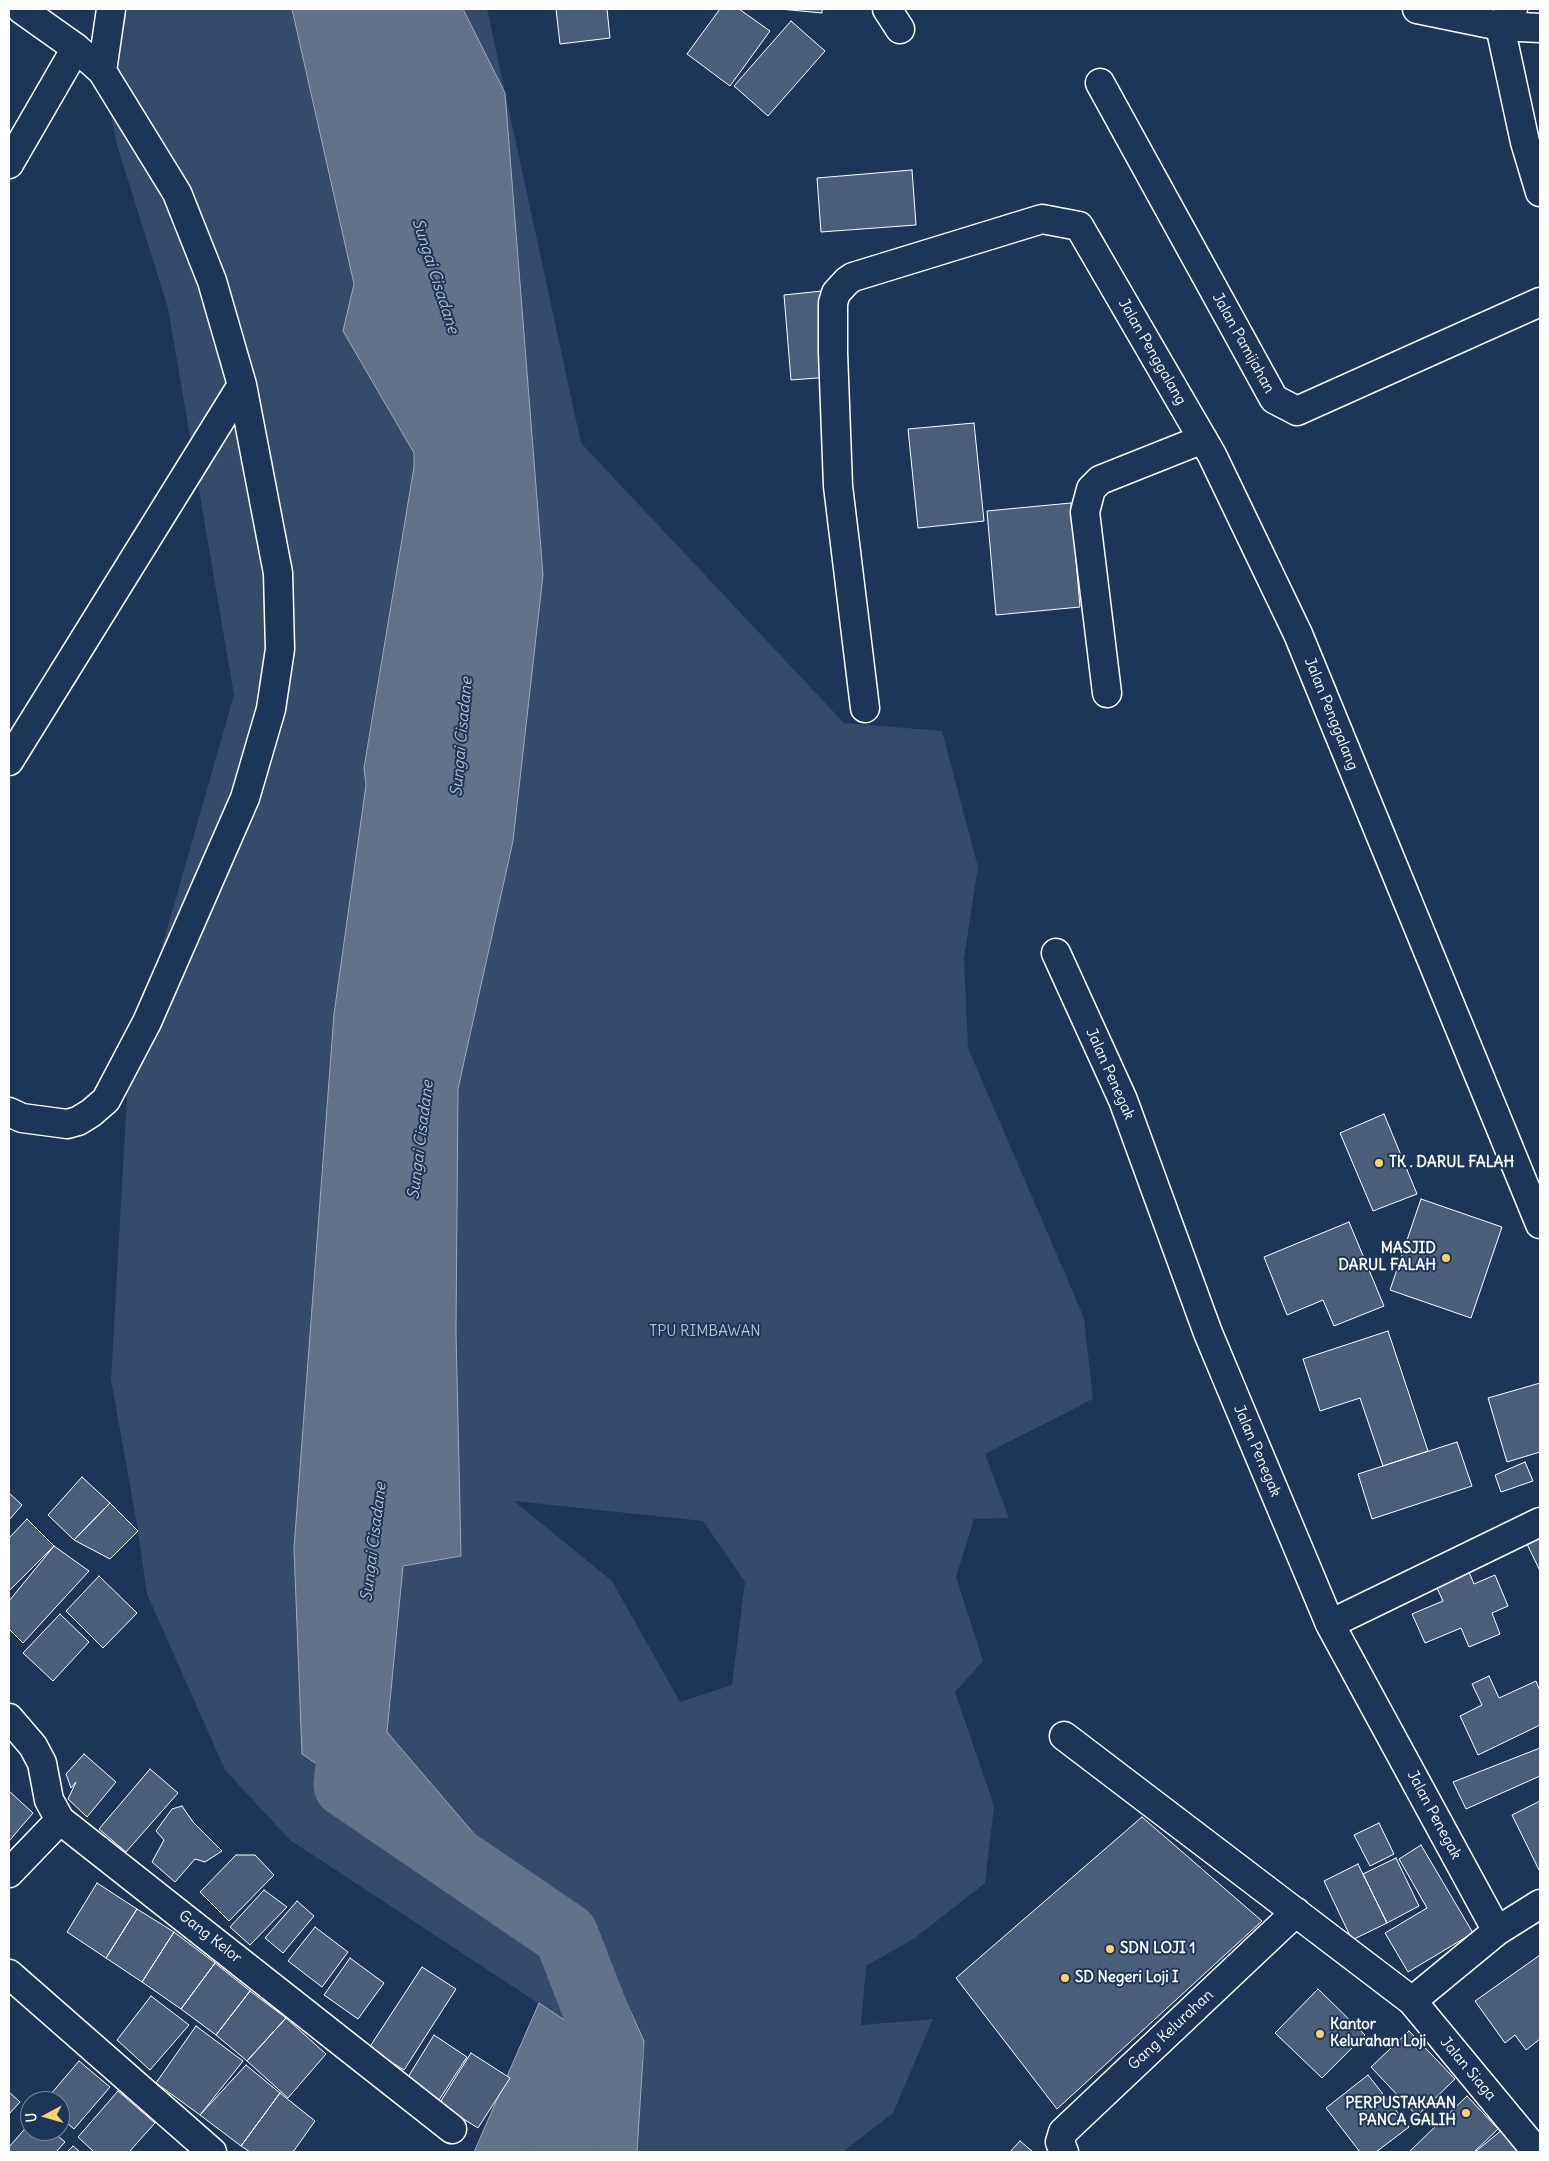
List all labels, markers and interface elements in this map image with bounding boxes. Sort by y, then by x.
water label: Sungai Cisadane [407,216,463,336]
street label: Jalan Pamijahan [1208,290,1278,396]
street label: Jalan Penggalang [1114,296,1190,408]
street label: Jalan Penggalang [1300,655,1362,773]
water label: Sungai Cisadane [447,676,477,798]
street label: Jalan Penegak [1082,1025,1138,1123]
water label: Sungai Cisadane [404,1079,438,1201]
place label: TK . DARUL FALAH [1389,1154,1514,1172]
marker: TK . DARUL FALAH [1373,1157,1385,1169]
place label: MASJID DARUL FALAH [1338,1240,1436,1275]
marker: MASJID DARUL FALAH [1440,1252,1452,1264]
park label: TPU RIMBAWAN [649,1323,761,1341]
street label: Jalan Penegak [1230,1402,1284,1500]
water label: Sungai Cisadane [357,1481,391,1603]
street label: Jalan Penegak [1403,1767,1465,1863]
street label: Gang Kelor [175,1907,245,1967]
place label: SDN LOJI 1 [1120,1940,1195,1958]
marker: SDN LOJI 1 [1104,1943,1116,1955]
place label: SD Negeri Loji I [1075,1969,1179,1987]
marker: SD Negeri Loji I [1059,1972,1071,1984]
street label: Gang Kelurahan [1125,1986,1217,2074]
place label: Kantor Kelurahan Loji [1330,2016,1426,2051]
marker: Kantor Kelurahan Loji [1314,2028,1326,2040]
street label: Jalan Siaga [1436,2034,1500,2104]
north arrow [20,2091,70,2141]
place label: PERPUSTAKAAN PANCA GALIH [1345,2095,1456,2130]
marker: PERPUSTAKAAN PANCA GALIH [1460,2107,1472,2119]
text: U [22,2112,41,2123]

